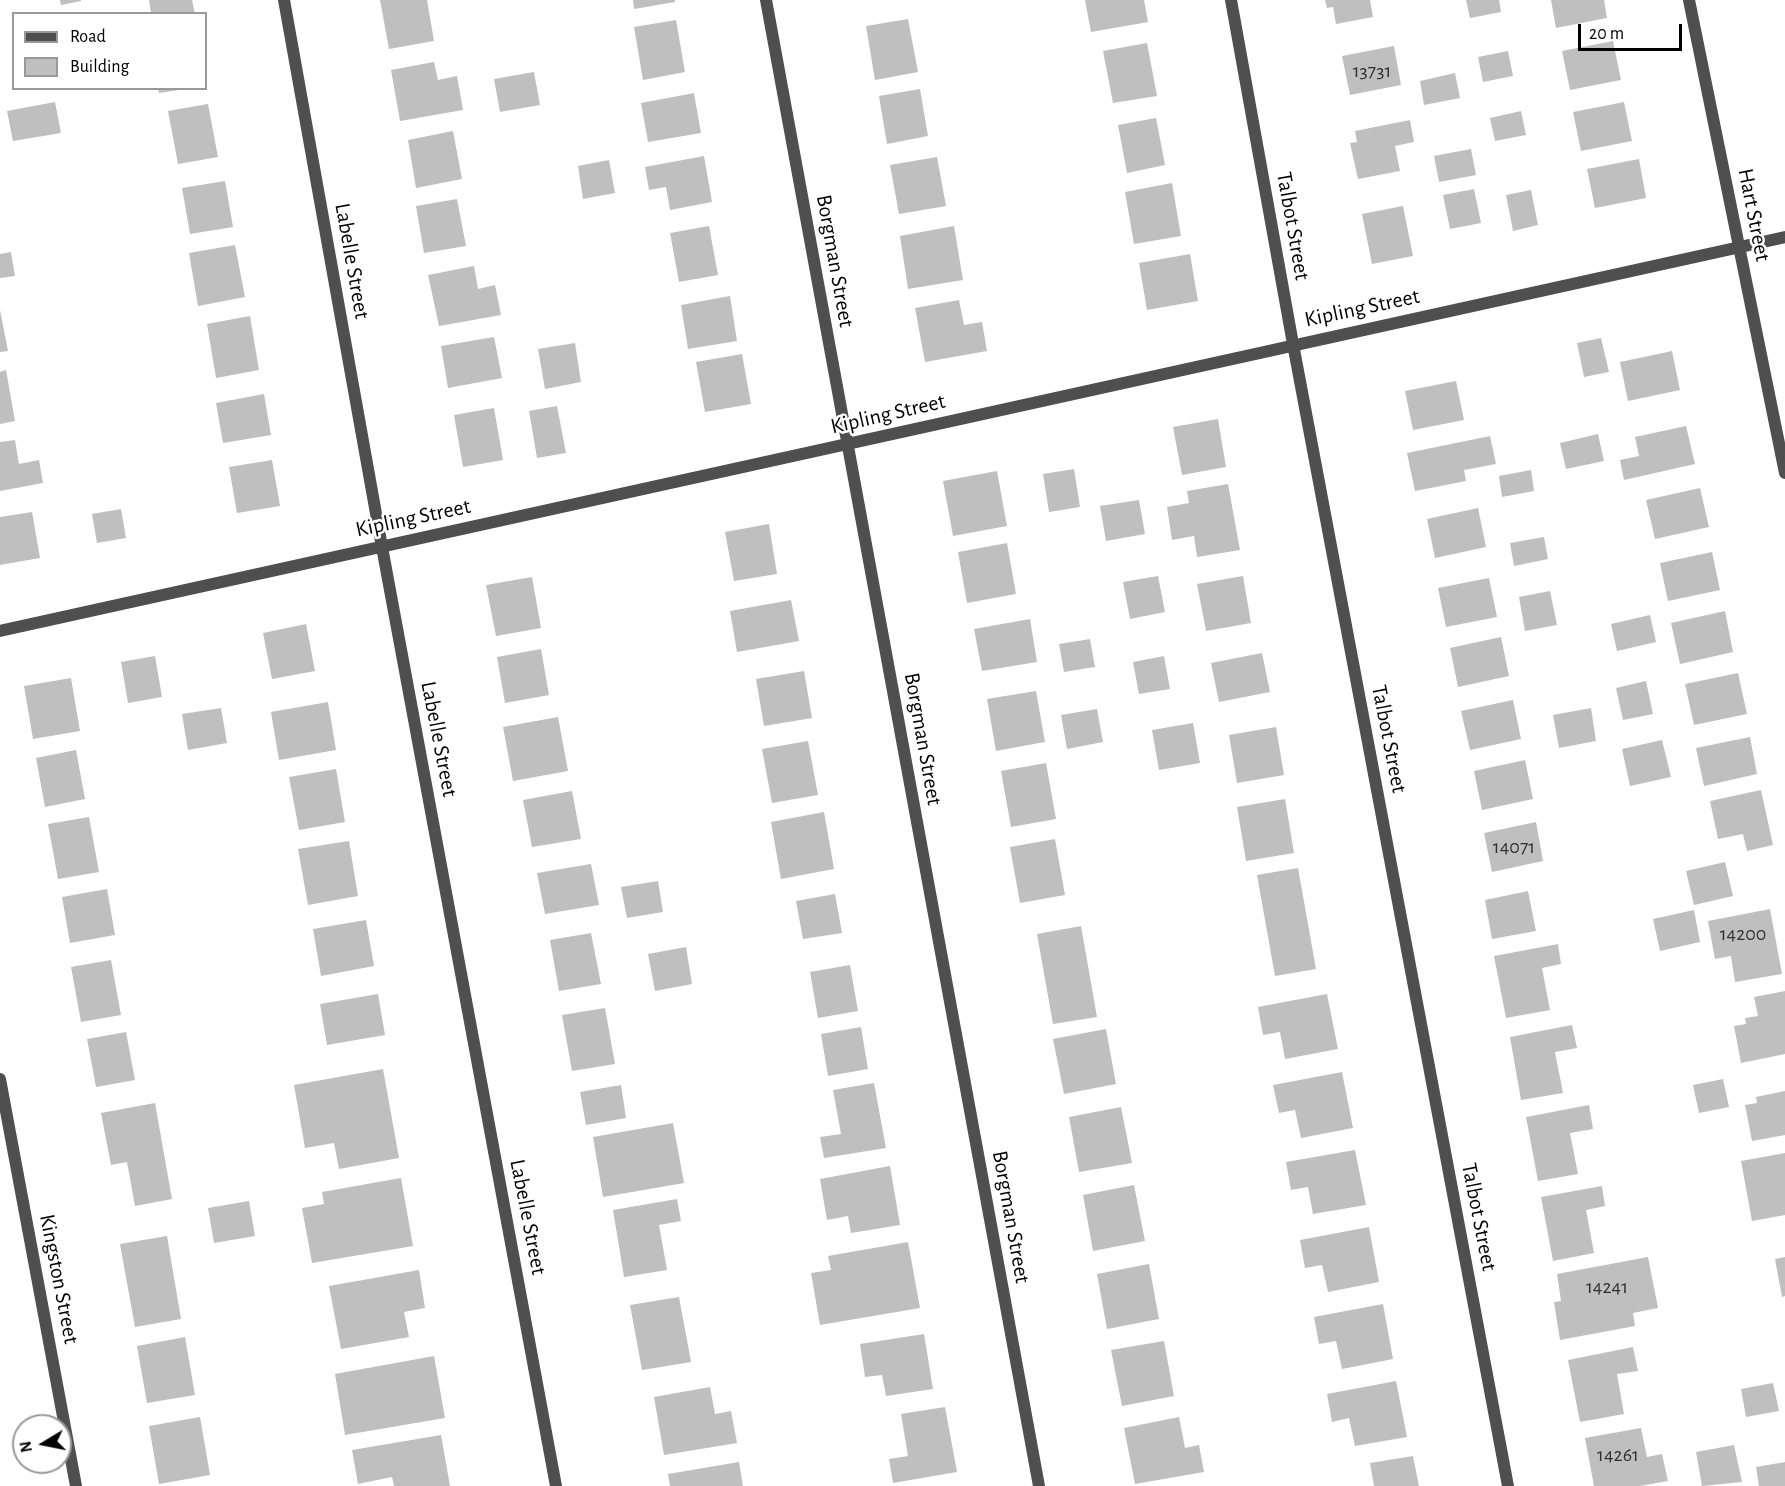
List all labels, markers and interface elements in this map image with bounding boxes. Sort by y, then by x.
legend [12,12,207,90]
scale bar [1581,12,1684,50]
text: 20 m [1589,25,1624,43]
text: Road [70,28,106,46]
text: Building [70,58,129,76]
house number: 13731 [1353,59,1391,83]
street label: Hart Street [1732,166,1776,264]
street label: Talbot Street [1270,170,1316,282]
street label: Borgman Street [810,193,860,329]
street label: Labelle Street [329,201,375,321]
street label: Kipling Street [1302,283,1422,333]
street label: Kipling Street [828,388,948,440]
street label: Kipling Street [353,493,473,543]
street label: Borgman Street [898,671,948,807]
street label: Labelle Street [415,679,463,799]
street label: Talbot Street [1366,683,1412,795]
house number: 14071 [1493,835,1535,859]
house number: 14200 [1720,922,1766,946]
street label: Borgman Street [986,1149,1036,1285]
street label: Labelle Street [504,1157,552,1277]
street label: Talbot Street [1456,1161,1502,1273]
street label: Kingston Street [33,1212,85,1346]
house number: 14241 [1586,1275,1628,1299]
north arrow [12,1414,72,1474]
text: N [17,1440,35,1454]
house number: 14261 [1597,1443,1639,1467]

